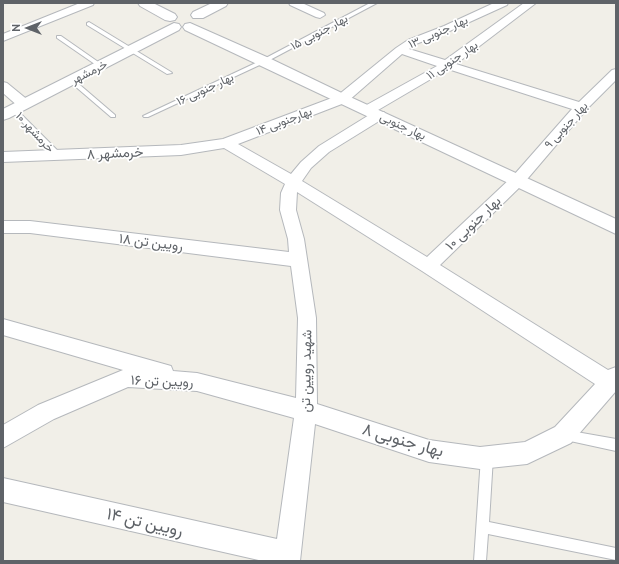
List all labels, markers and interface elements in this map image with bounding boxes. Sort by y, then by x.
north arrow [8,8,48,48]
street label: بهار جنوبی ۱۵ [288,11,350,53]
street label: بهار جنوبی ۱۳ [406,13,470,51]
text: N [10,24,22,32]
street label: بهار جنوبی ۱۱ [423,38,481,82]
street label: خرمشهر [68,57,110,87]
street label: بهار جنوبی ۱۶ [174,69,236,109]
street label: بهار جنوبی ۹ [541,99,591,151]
street label: بهارجنوبی ۱۴ [254,104,314,138]
street label: خرمشهر ۱۰ [13,109,57,155]
street label: بهار جنوبی [378,109,428,143]
street label: خرمشهر ۸ [86,143,144,163]
street label: بهار جنوبی ۱۰ [442,192,504,254]
street label: رویین تن ۱۸ [118,230,184,254]
street label: شهید رویین تن [297,330,315,412]
street label: رویین تن ۱۶ [130,372,194,390]
street label: بهار جنوبی ۸ [360,419,446,461]
street label: رویین تن ۱۴ [105,503,185,541]

